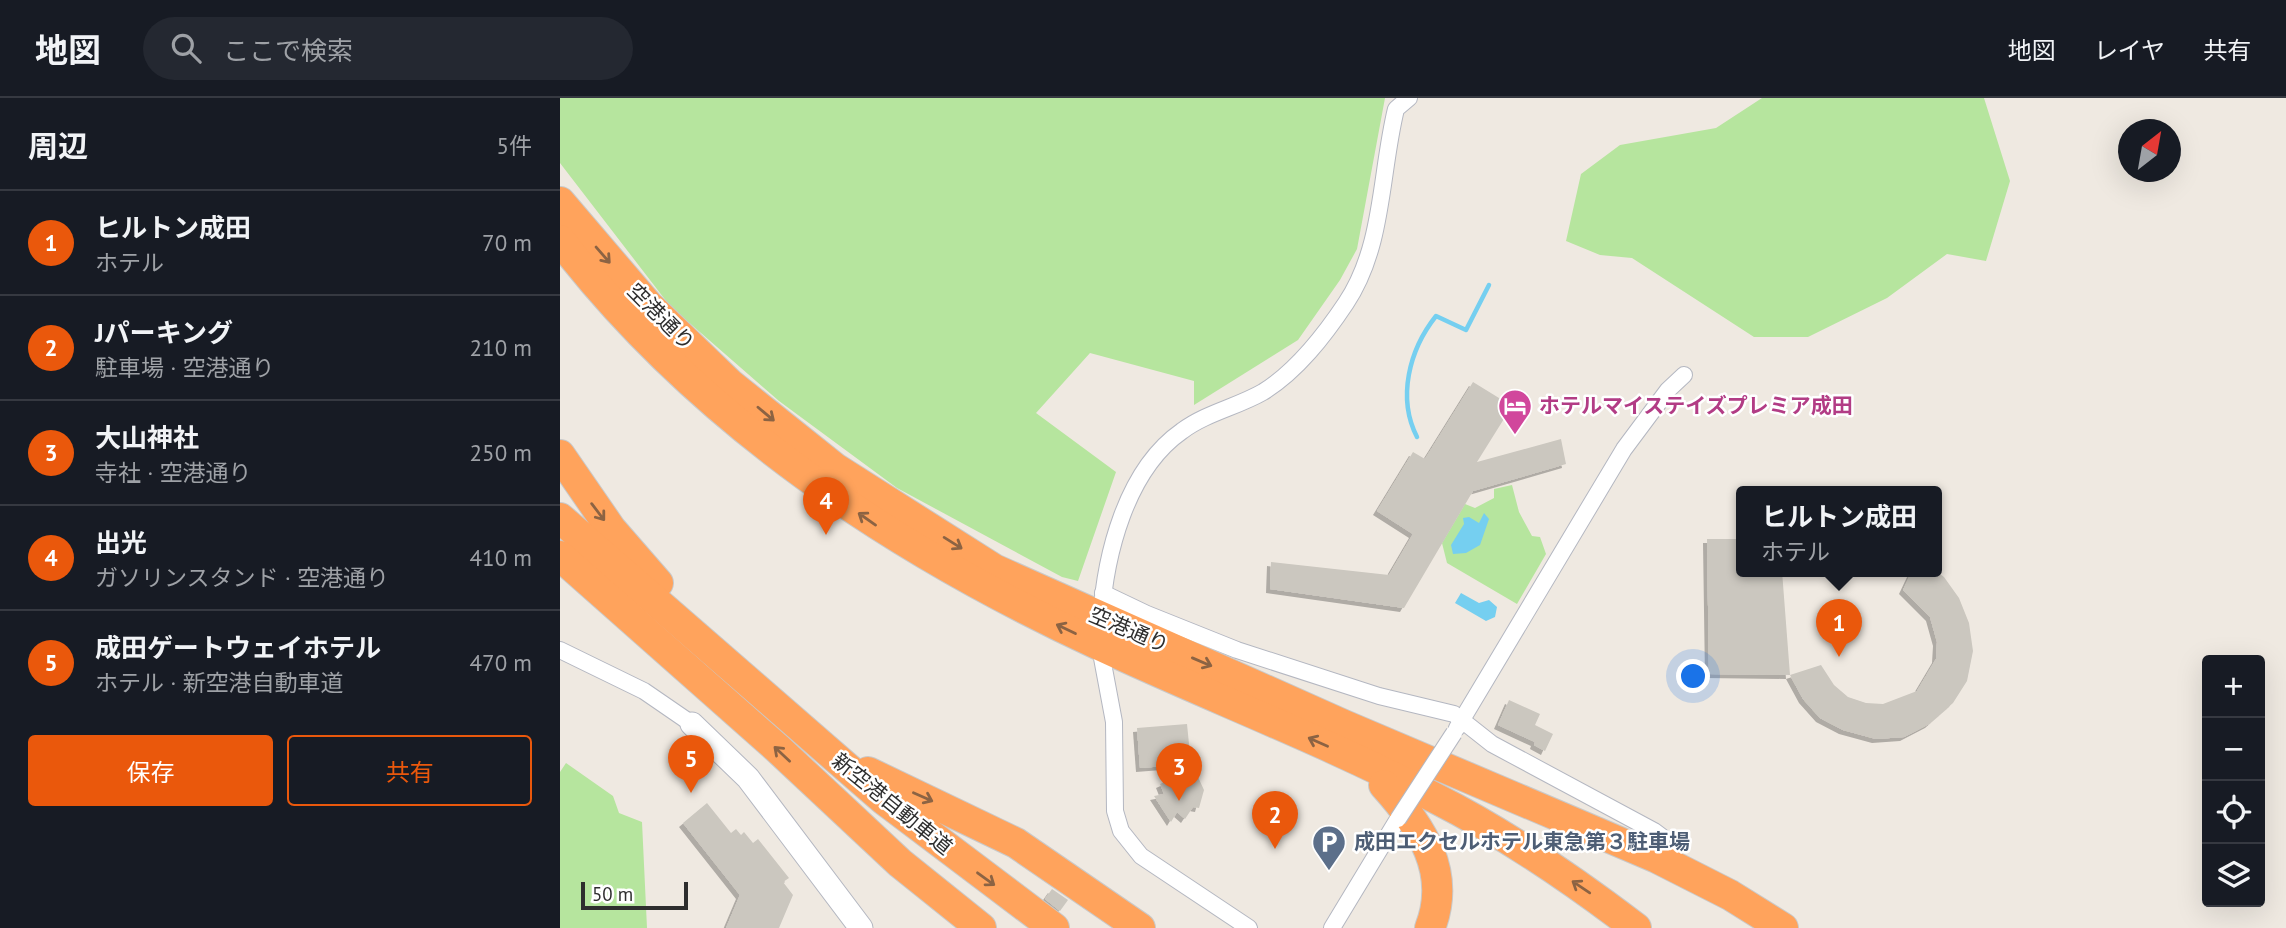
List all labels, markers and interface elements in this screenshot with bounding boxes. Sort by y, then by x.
search box [143,17,633,80]
text: 地図 [35,28,101,71]
icon: search [167,29,205,67]
text: ここで検索 [223,34,353,67]
text: 地図 [2008,35,2056,66]
text: レイヤ [2094,35,2165,66]
text: 共有 [2203,35,2251,66]
north arrow [2118,119,2181,182]
text: 周辺 [28,126,88,165]
text: 5件 [496,131,532,160]
text: ヒルトン成田 [95,211,251,244]
text: 1 [44,228,58,257]
text: 70 m [482,228,532,257]
one-way arrow [595,246,611,264]
text: ホテル [95,248,164,277]
street label: 空港通り [622,277,701,356]
text: Jパーキング [95,316,233,349]
text: 2 [44,333,58,362]
text: 210 m [470,333,532,362]
text: 駐車場 · 空港通り [95,353,274,382]
hotel icon: ホテルマイステイズプレミア成田 [1496,387,1534,436]
place label: ホテルマイステイズプレミア成田 [1539,392,1853,419]
one-way arrow [756,406,774,422]
text: 大山神社 [95,421,199,454]
text: 3 [44,438,58,467]
text: 250 m [470,438,532,467]
text: 寺社 · 空港通り [95,458,251,487]
pin: 4 [803,477,849,535]
popup [1736,486,1942,577]
text: ヒルトン成田 [1761,500,1917,533]
one-way arrow [591,502,605,521]
one-way arrow [858,512,877,526]
text: 出光 [95,526,147,559]
one-way arrow [942,536,962,550]
text: ホテル [1761,537,1830,566]
text: 4 [44,543,58,572]
text: 410 m [470,543,532,572]
text: ガソリンスタンド · 空港通り [95,563,389,592]
pin: 1 [1816,599,1862,657]
street label: 空港通り [1085,601,1173,658]
one-way arrow [1056,622,1077,636]
text: 成田ゲートウェイホテル [95,631,381,664]
text: 5 [44,648,58,677]
text: 470 m [470,648,532,677]
map controls [2202,655,2265,907]
button: + [2202,655,2265,718]
one-way arrow [1191,656,1212,669]
your location [1676,659,1710,693]
text: ホテル · 新空港自動車道 [95,668,343,697]
button: − [2202,718,2265,781]
button: 保存 [28,735,273,806]
button: 共有 [287,735,532,806]
pin: 5 [668,735,714,793]
one-way arrow [1308,735,1330,748]
pin: 3 [1156,743,1202,801]
one-way arrow [774,745,791,762]
street label: 新空港自動車道 [827,747,958,860]
button: locate [2202,781,2265,844]
one-way arrow [912,791,933,804]
pin: 2 [1252,791,1298,849]
parking icon: 成田エクセルホテル東急第３駐車場 [1310,823,1348,872]
place label: 成田エクセルホテル東急第３駐車場 [1354,828,1690,855]
button: layers [2202,844,2265,907]
one-way arrow [976,871,995,886]
scale bar [581,879,688,911]
one-way arrow [1572,880,1592,894]
text: 50 m [592,882,633,906]

